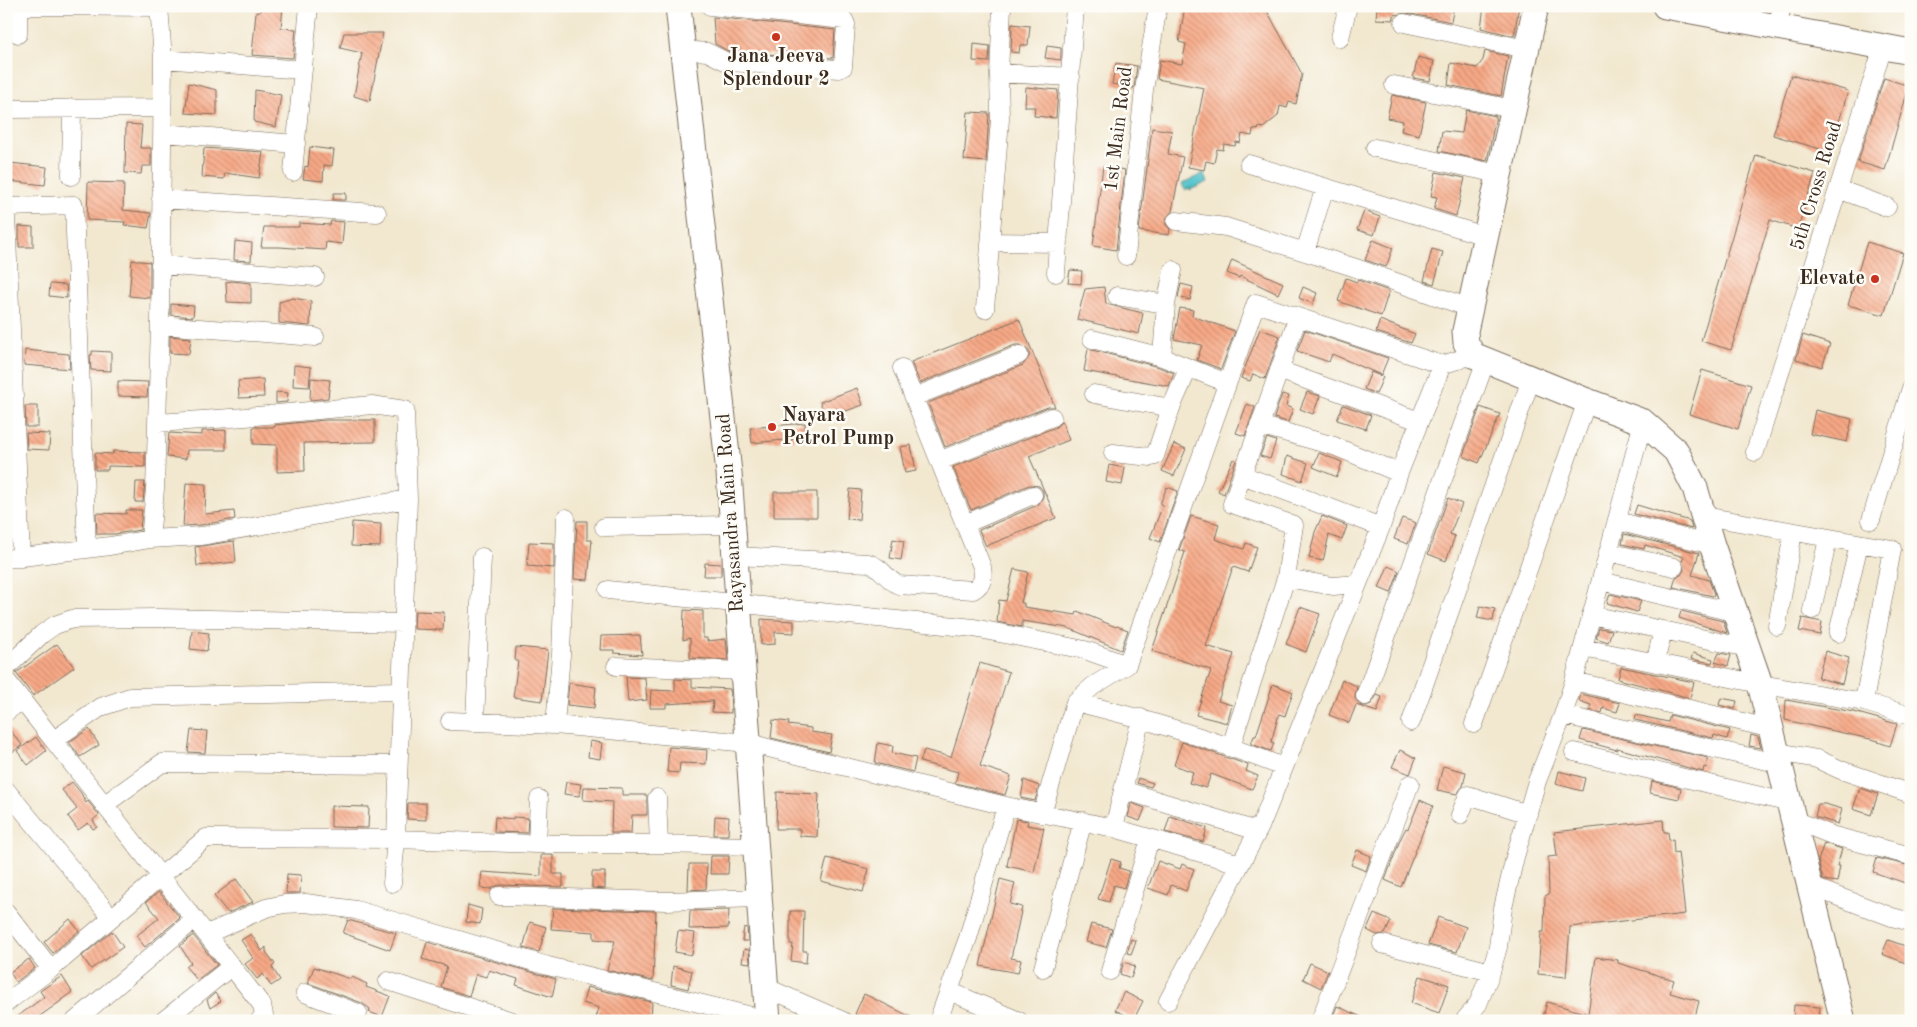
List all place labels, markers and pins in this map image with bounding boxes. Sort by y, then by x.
marker: Jana Jeeva Splendour 2 [770,31,782,43]
place label: Jana Jeeva Splendour 2 [722,47,830,90]
place label: Elevate [1799,269,1865,289]
marker: Elevate [1869,273,1881,285]
place label: Nayara Petrol Pump [782,406,894,449]
marker: Nayara Petrol Pump [766,421,778,433]

